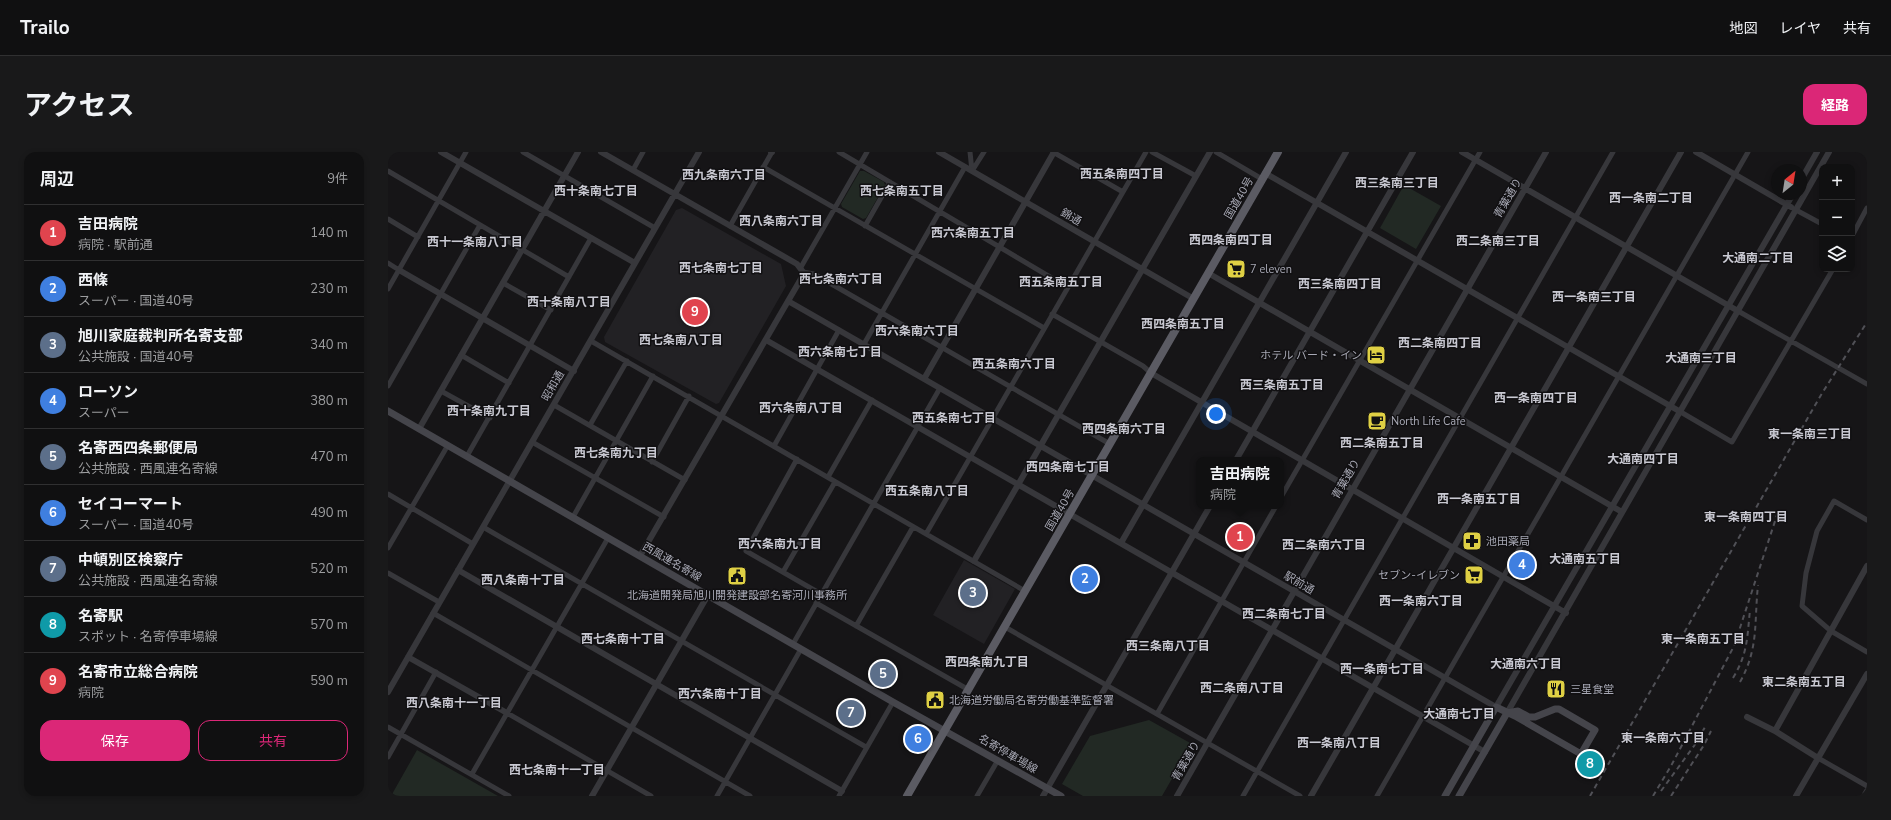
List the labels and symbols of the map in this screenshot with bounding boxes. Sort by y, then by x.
north arrow [1771,164,1807,200]
district label: 西五条南四丁目 [1080,166,1164,182]
district label: 西九条南六丁目 [682,167,766,183]
street label: 国道40号 [1221,174,1257,222]
district label: 西三条南三丁目 [1355,175,1439,191]
street label: 青葉通り [1491,175,1525,221]
district label: 西十条南七丁目 [554,183,638,199]
district label: 西七条南五丁目 [860,183,944,199]
district label: 西一条南二丁目 [1609,190,1693,206]
street label: 錦通 [1058,205,1084,229]
district label: 西八条南六丁目 [739,213,823,229]
district label: 西六条南五丁目 [931,225,1015,241]
district label: 西四条南四丁目 [1189,232,1273,248]
district label: 西二条南三丁目 [1456,233,1540,249]
district label: 西十一条南八丁目 [427,234,523,250]
district label: 大通南二丁目 [1722,250,1794,266]
supermarket icon: 7 eleven [1225,258,1247,280]
district label: 西七条南七丁目 [679,260,763,276]
place label: 7 eleven [1250,262,1292,277]
district label: 西七条南六丁目 [799,271,883,287]
district label: 西五条南五丁目 [1019,274,1103,290]
district label: 西三条南四丁目 [1298,276,1382,292]
district label: 西一条南三丁目 [1552,289,1636,305]
district label: 西十条南八丁目 [527,294,611,310]
pin: 9 [682,297,708,327]
district label: 西四条南五丁目 [1141,316,1225,332]
district label: 西六条南六丁目 [875,323,959,339]
district label: 西七条南八丁目 [639,332,723,348]
district label: 西二条南四丁目 [1398,335,1482,351]
district label: 西六条南七丁目 [798,344,882,360]
hotel icon: ホテル バード・イン [1365,344,1387,366]
place label: ホテル バード・イン [1260,348,1362,363]
district label: 大通南三丁目 [1665,350,1737,366]
district label: 西五条南六丁目 [972,356,1056,372]
street label: 昭和通 [538,368,568,404]
district label: 西三条南五丁目 [1240,377,1324,393]
district label: 西一条南四丁目 [1494,390,1578,406]
district label: 西六条南八丁目 [759,400,843,416]
district label: 西十条南九丁目 [447,403,531,419]
your location [1206,404,1226,424]
district label: 西五条南七丁目 [912,410,996,426]
cafe icon: North Life Cafe [1366,410,1388,432]
place label: North Life Cafe [1391,414,1466,429]
district label: 西四条南六丁目 [1082,421,1166,437]
district label: 東一条南三丁目 [1768,426,1852,442]
district label: 西二条南五丁目 [1340,435,1424,451]
district label: 西七条南九丁目 [574,445,658,461]
district label: 大通南四丁目 [1607,451,1679,467]
street label: 青葉通り [1329,456,1363,502]
district label: 西四条南七丁目 [1026,459,1110,475]
district label: 西五条南八丁目 [885,483,969,499]
street label: 国道40号 [1042,486,1078,534]
district label: 西一条南五丁目 [1437,491,1521,507]
district label: 東一条南四丁目 [1704,509,1788,525]
pin: 1 [1227,522,1253,552]
pharmacy icon: 池田薬局 [1461,530,1483,552]
place label: 池田薬局 [1486,534,1530,549]
district label: 西六条南九丁目 [738,536,822,552]
district label: 西二条南六丁目 [1282,537,1366,553]
street label: 西風連名寄線 [640,539,704,585]
pin: 4 [1509,550,1535,580]
district label: 大通南五丁目 [1549,551,1621,567]
pin: 2 [1072,564,1098,594]
supermarket icon: セブン-イレブン [1463,564,1485,586]
public building icon: 北海道開発局旭川開発建設部名寄河川事務所 [726,565,748,587]
street label: 駅前通 [1281,568,1317,598]
place label: セブン-イレブン [1378,568,1460,583]
district label: 西八条南十丁目 [481,572,565,588]
pin: 3 [960,578,986,608]
place label: 北海道開発局旭川開発建設部名寄河川事務所 [627,588,848,603]
district label: 西一条南六丁目 [1379,593,1463,609]
district label: 西二条南七丁目 [1242,606,1326,622]
district label: 西七条南十丁目 [581,631,665,647]
district label: 東一条南五丁目 [1661,631,1745,647]
district label: 西三条南八丁目 [1126,638,1210,654]
district label: 西四条南九丁目 [945,654,1029,670]
district label: 大通南六丁目 [1490,656,1562,672]
pin: 5 [870,659,896,689]
district label: 西一条南七丁目 [1340,661,1424,677]
district label: 東二条南五丁目 [1762,674,1846,690]
restaurant icon: 三星食堂 [1545,678,1567,700]
district label: 西二条南八丁目 [1200,680,1284,696]
place label: 三星食堂 [1570,682,1614,697]
district label: 西六条南十丁目 [678,686,762,702]
public building icon: 北海道労働局名寄労働基準監督署 [924,689,946,711]
place label: 北海道労働局名寄労働基準監督署 [949,693,1114,708]
district label: 西八条南十一丁目 [406,695,502,711]
pin: 7 [838,698,864,728]
district label: 大通南七丁目 [1423,706,1495,722]
pin: 6 [905,724,931,754]
district label: 東一条南六丁目 [1621,730,1705,746]
street label: 名寄停車場線 [976,731,1040,777]
district label: 西一条南八丁目 [1297,735,1381,751]
street label: 青葉通り [1169,738,1203,784]
pin: 8 [1577,749,1603,779]
district label: 西七条南十一丁目 [509,762,605,778]

